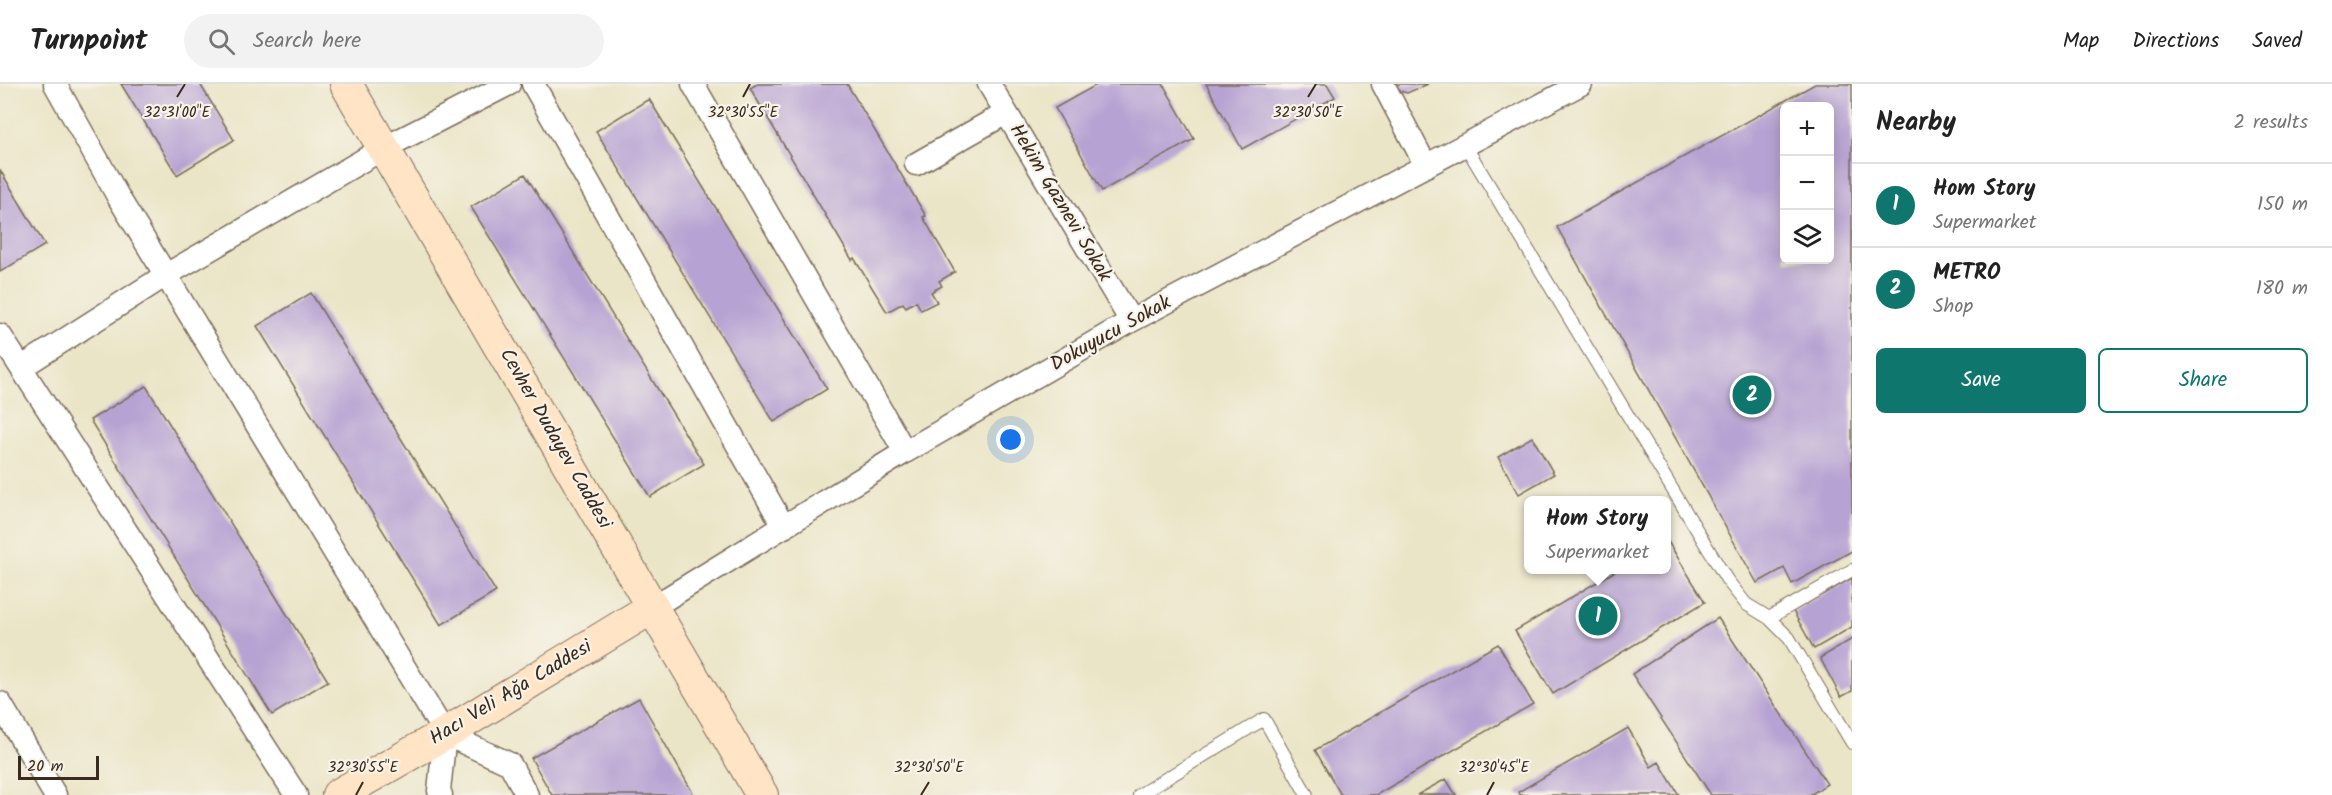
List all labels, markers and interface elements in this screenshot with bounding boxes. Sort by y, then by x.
search box [184,14,604,68]
text: Turnpoint [30,19,148,64]
text: Search here [253,24,361,59]
icon: search [205,25,238,58]
text: Map [2063,25,2099,58]
text: Directions [2132,25,2219,58]
text: Saved [2252,25,2302,58]
text: 32°31'00"E [144,101,211,125]
text: 32°30'55"E [708,101,779,125]
text: 32°30'50"E [1273,101,1344,125]
map controls [1780,102,1834,264]
button: + [1780,102,1834,156]
text: Nearby [1876,102,1956,144]
text: 2 results [2233,107,2308,139]
street label: Hekim Gaznevi Sokak [1000,118,1120,289]
button: − [1780,156,1834,210]
text: Hom Story [1933,172,2035,207]
text: 1 [1892,189,1899,221]
text: 150 m [2257,189,2308,221]
text: Supermarket [1933,207,2036,239]
button: layers [1780,210,1834,264]
text: METRO [1933,256,2001,291]
text: 2 [1890,273,1901,305]
text: 180 m [2256,273,2308,305]
street label: Dokuyucu Sokak [1045,287,1178,381]
text: Shop [1933,291,1973,323]
street label: Cevher Dudayev Caddesi [490,343,620,536]
button: Save [1876,348,2086,413]
button: Share [2098,348,2308,413]
pin: 2 [1732,372,1772,418]
your location [996,425,1025,454]
popup [1524,496,1671,574]
text: Hom Story [1546,502,1648,537]
text: Supermarket [1546,537,1649,569]
pin: 1 [1578,594,1618,638]
street label: Hacı Veli Ağa Caddesi [424,631,600,754]
scale bar [18,753,99,780]
text: 20 m [27,754,63,779]
text: 32°30'55"E [328,756,399,780]
text: 32°30'50"E [894,756,965,780]
text: 32°30'45"E [1459,756,1531,780]

